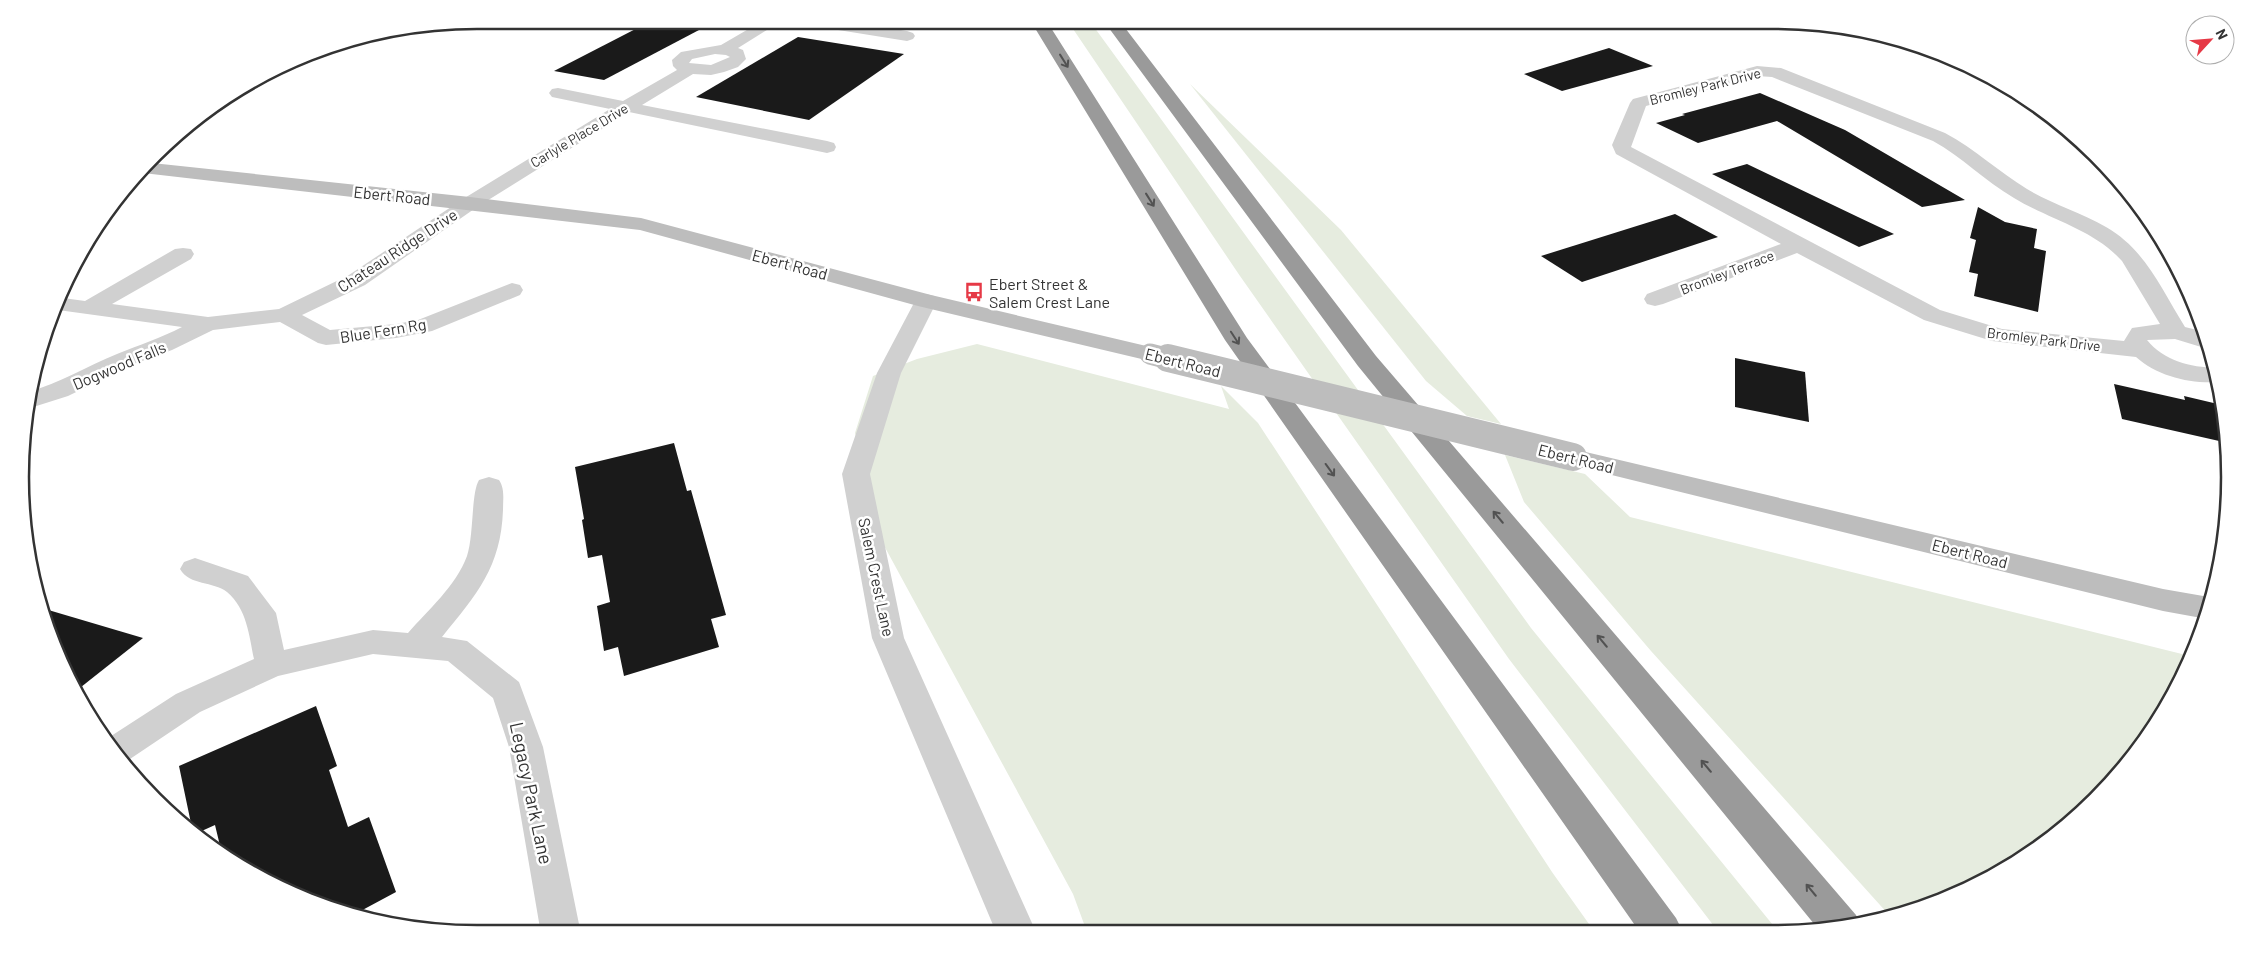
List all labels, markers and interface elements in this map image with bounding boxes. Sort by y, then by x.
north arrow [2185,15,2235,65]
text: N [2212,26,2232,42]
one-way arrow [1059,54,1069,68]
street label: Bromley Park Drive [1648,64,1762,108]
street label: Carlyle Place Drive [527,99,631,171]
street label: Ebert Road [353,182,431,208]
one-way arrow [1145,192,1155,206]
street label: Chateau Ridge Drive [334,204,460,296]
street label: Ebert Road [750,245,830,283]
street label: Bromley Terrace [1678,246,1776,298]
place label: Ebert Street & Salem Crest Lane [989,274,1110,311]
bus stop icon: Ebert Street & Salem Crest Lane [963,281,985,303]
street label: Blue Fern Rg [339,314,427,346]
street label: Bromley Park Drive [1986,324,2102,354]
one-way arrow [1231,330,1241,344]
street label: Dogwood Falls [69,337,169,393]
street label: Ebert Road [1143,343,1223,381]
street label: Ebert Road [1536,439,1616,477]
one-way arrow [1325,462,1335,476]
one-way arrow [1492,510,1503,523]
street label: Salem Crest Lane [855,516,899,638]
street label: Ebert Road [1930,534,2010,572]
one-way arrow [1596,635,1608,648]
street label: Legacy Park Lane [506,720,558,866]
one-way arrow [1701,759,1712,772]
one-way arrow [1805,884,1817,897]

